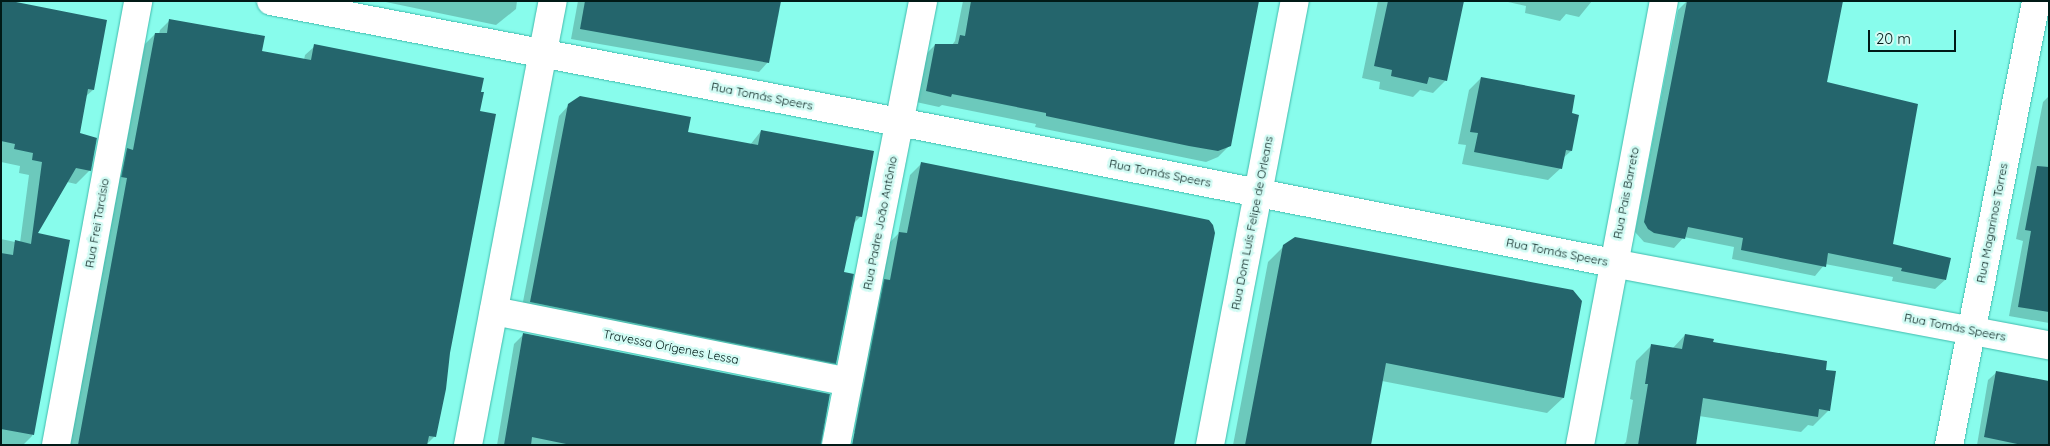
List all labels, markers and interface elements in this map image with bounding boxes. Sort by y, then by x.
scale bar [1870,20,1958,52]
text: 20 m [1876,29,1911,48]
street label: Rua Tomás Speers [710,79,814,113]
street label: Rua Dom Luís Felipe de Orleans [1228,135,1276,311]
street label: Rua Pais Barreto [1610,146,1642,240]
street label: Rua Padre João Antônio [860,155,900,291]
street label: Rua Tomás Speers [1108,156,1212,190]
street label: Rua Magarinos Torres [1973,162,2011,284]
street label: Rua Frei Tarcísio [82,177,112,269]
street label: Rua Tomás Speers [1505,235,1609,269]
street label: Rua Tomás Speers [1903,310,2007,344]
street label: Travessa Orígenes Lessa [602,327,740,367]

